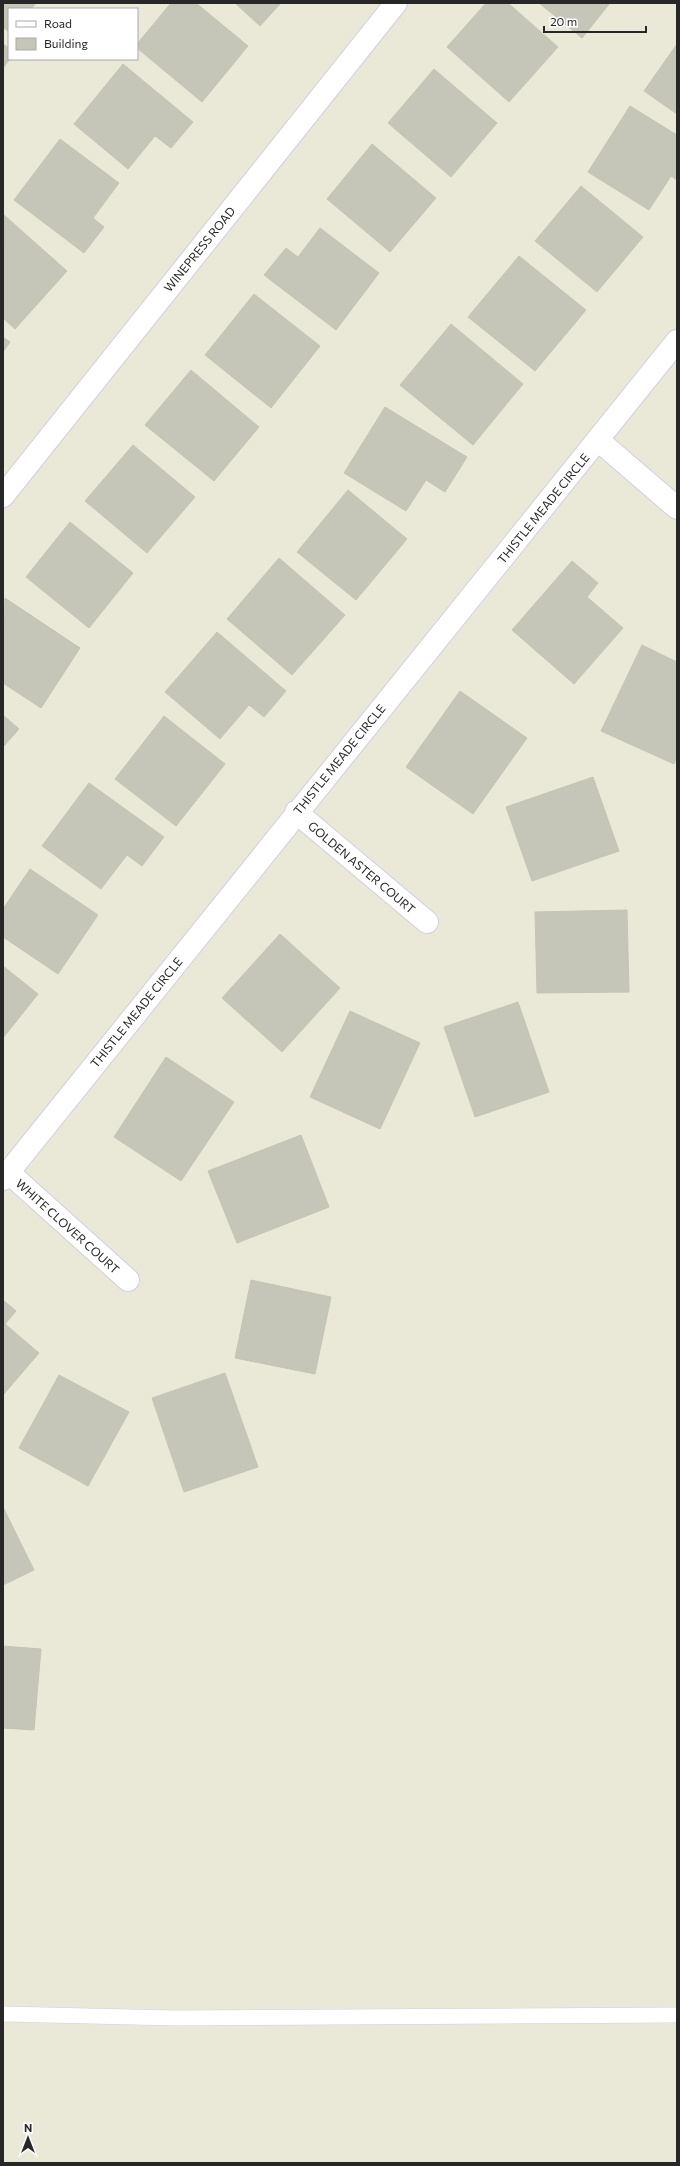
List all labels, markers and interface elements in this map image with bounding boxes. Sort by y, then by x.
legend [8,8,138,60]
scale bar [544,8,646,34]
text: 20 m [550,14,577,28]
text: Road [44,16,72,30]
text: Building [44,36,88,50]
street label: WINEPRESS ROAD [160,204,238,294]
street label: THISTLE MEADE CIRCLE [494,450,592,566]
street label: THISTLE MEADE CIRCLE [290,701,388,817]
street label: GOLDEN ASTER COURT [306,818,419,916]
street label: THISTLE MEADE CIRCLE [87,954,185,1070]
street label: WHITE CLOVER COURT [13,1176,123,1276]
north arrow [8,2118,48,2158]
text: N [24,2121,32,2134]

